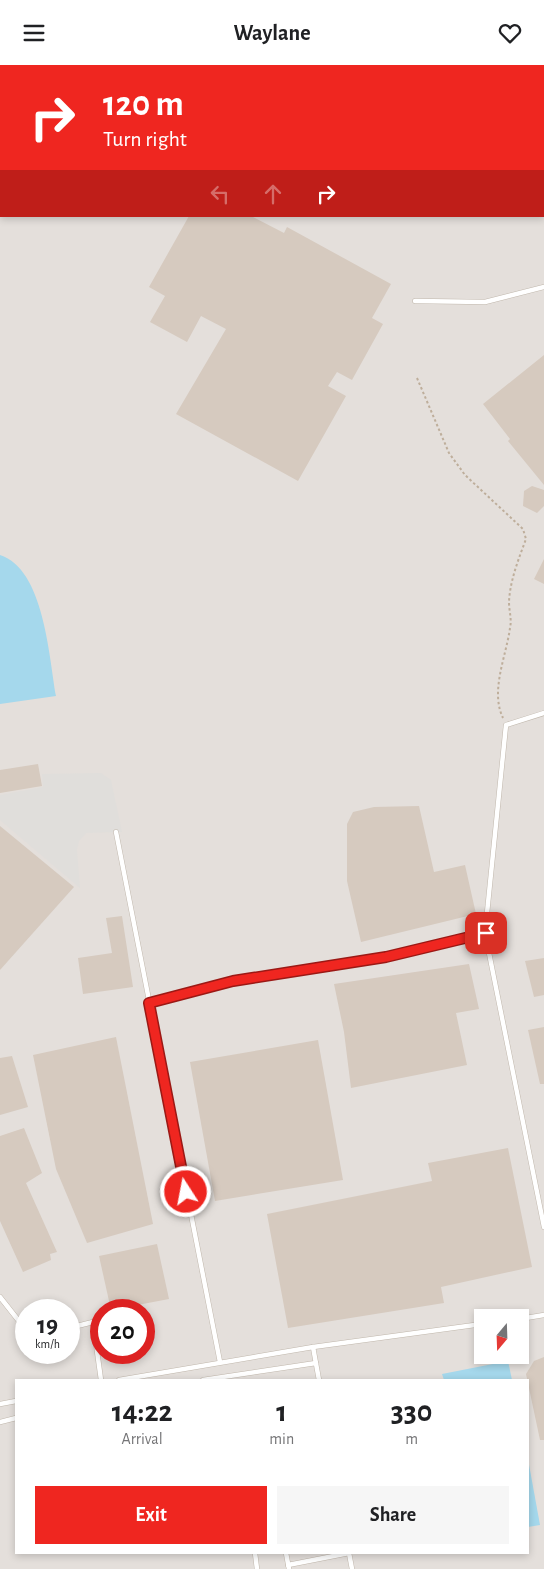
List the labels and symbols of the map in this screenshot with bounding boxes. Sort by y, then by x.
pin [465,912,507,954]
position arrow [159,1165,211,1217]
speed limit sign: 20 [90,1299,155,1364]
north arrow [474,1309,529,1364]

